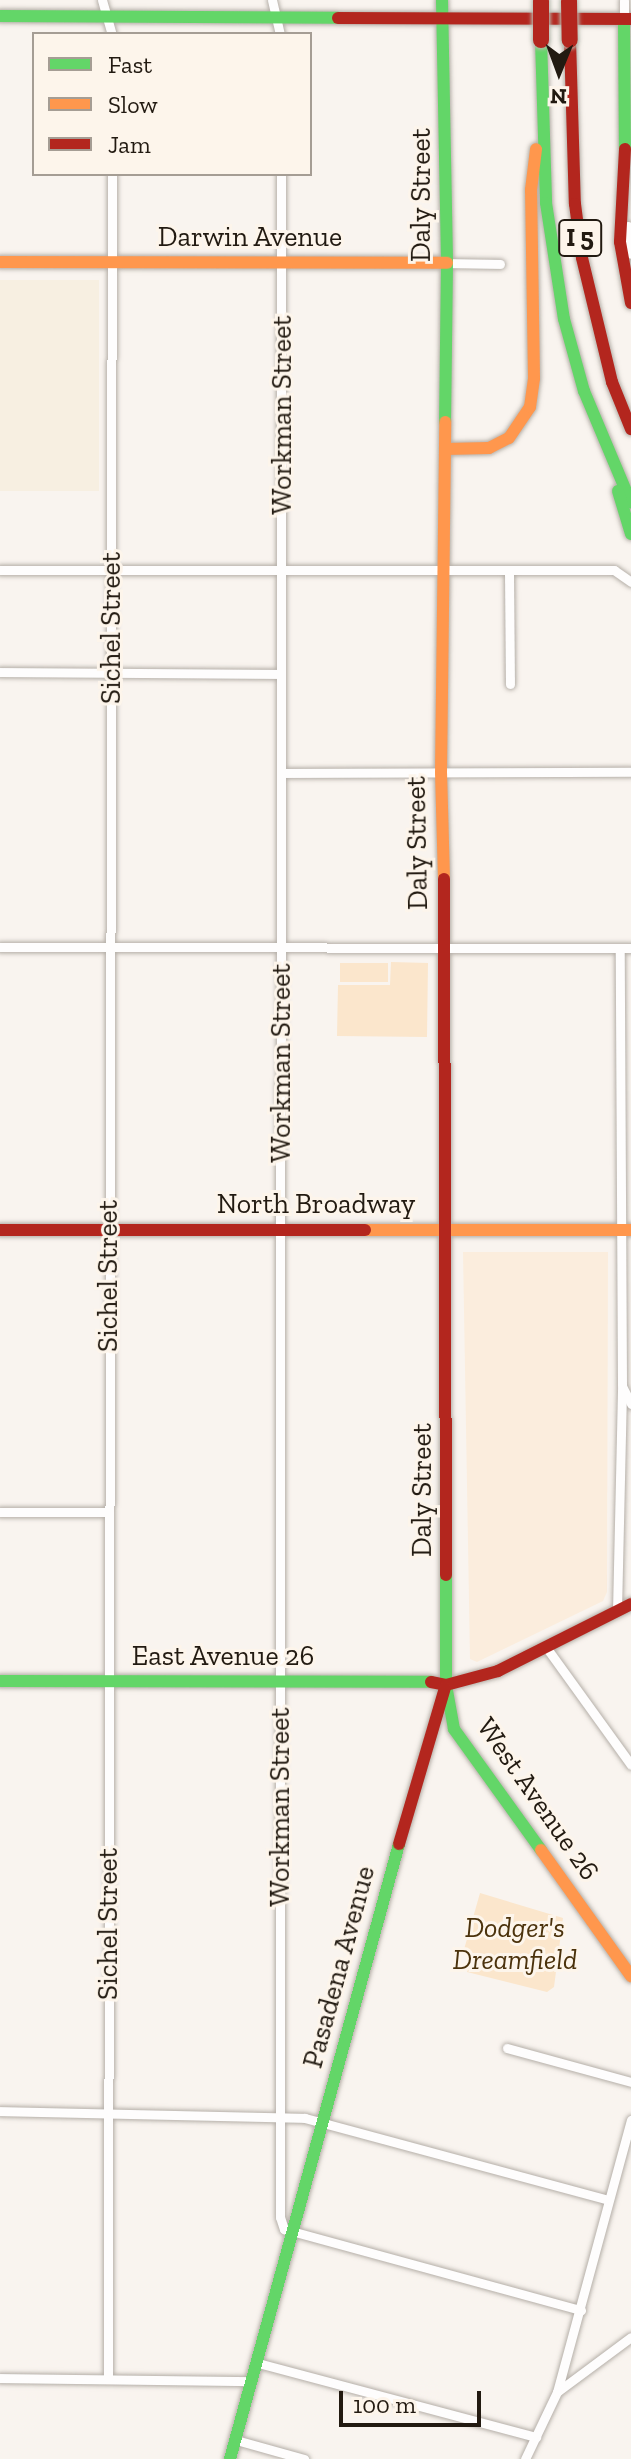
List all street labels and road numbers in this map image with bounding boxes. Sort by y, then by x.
street label: Daly Street [404,128,438,262]
road number: I 5 [558,216,602,260]
street label: Darwin Avenue [157,220,343,254]
street label: Workman Street [265,315,299,515]
street label: Sichel Street [94,552,128,704]
street label: Daly Street [399,775,435,911]
street label: Workman Street [264,963,298,1163]
street label: North Broadway [217,1187,415,1221]
street label: Sichel Street [91,1200,125,1352]
street label: Daly Street [405,1423,439,1557]
street label: East Avenue 26 [131,1639,315,1673]
street label: Workman Street [263,1707,297,1907]
street label: West Avenue 26 [469,1711,607,1887]
street label: Sichel Street [91,1848,125,2000]
street label: Pasadena Avenue [296,1862,382,2072]

